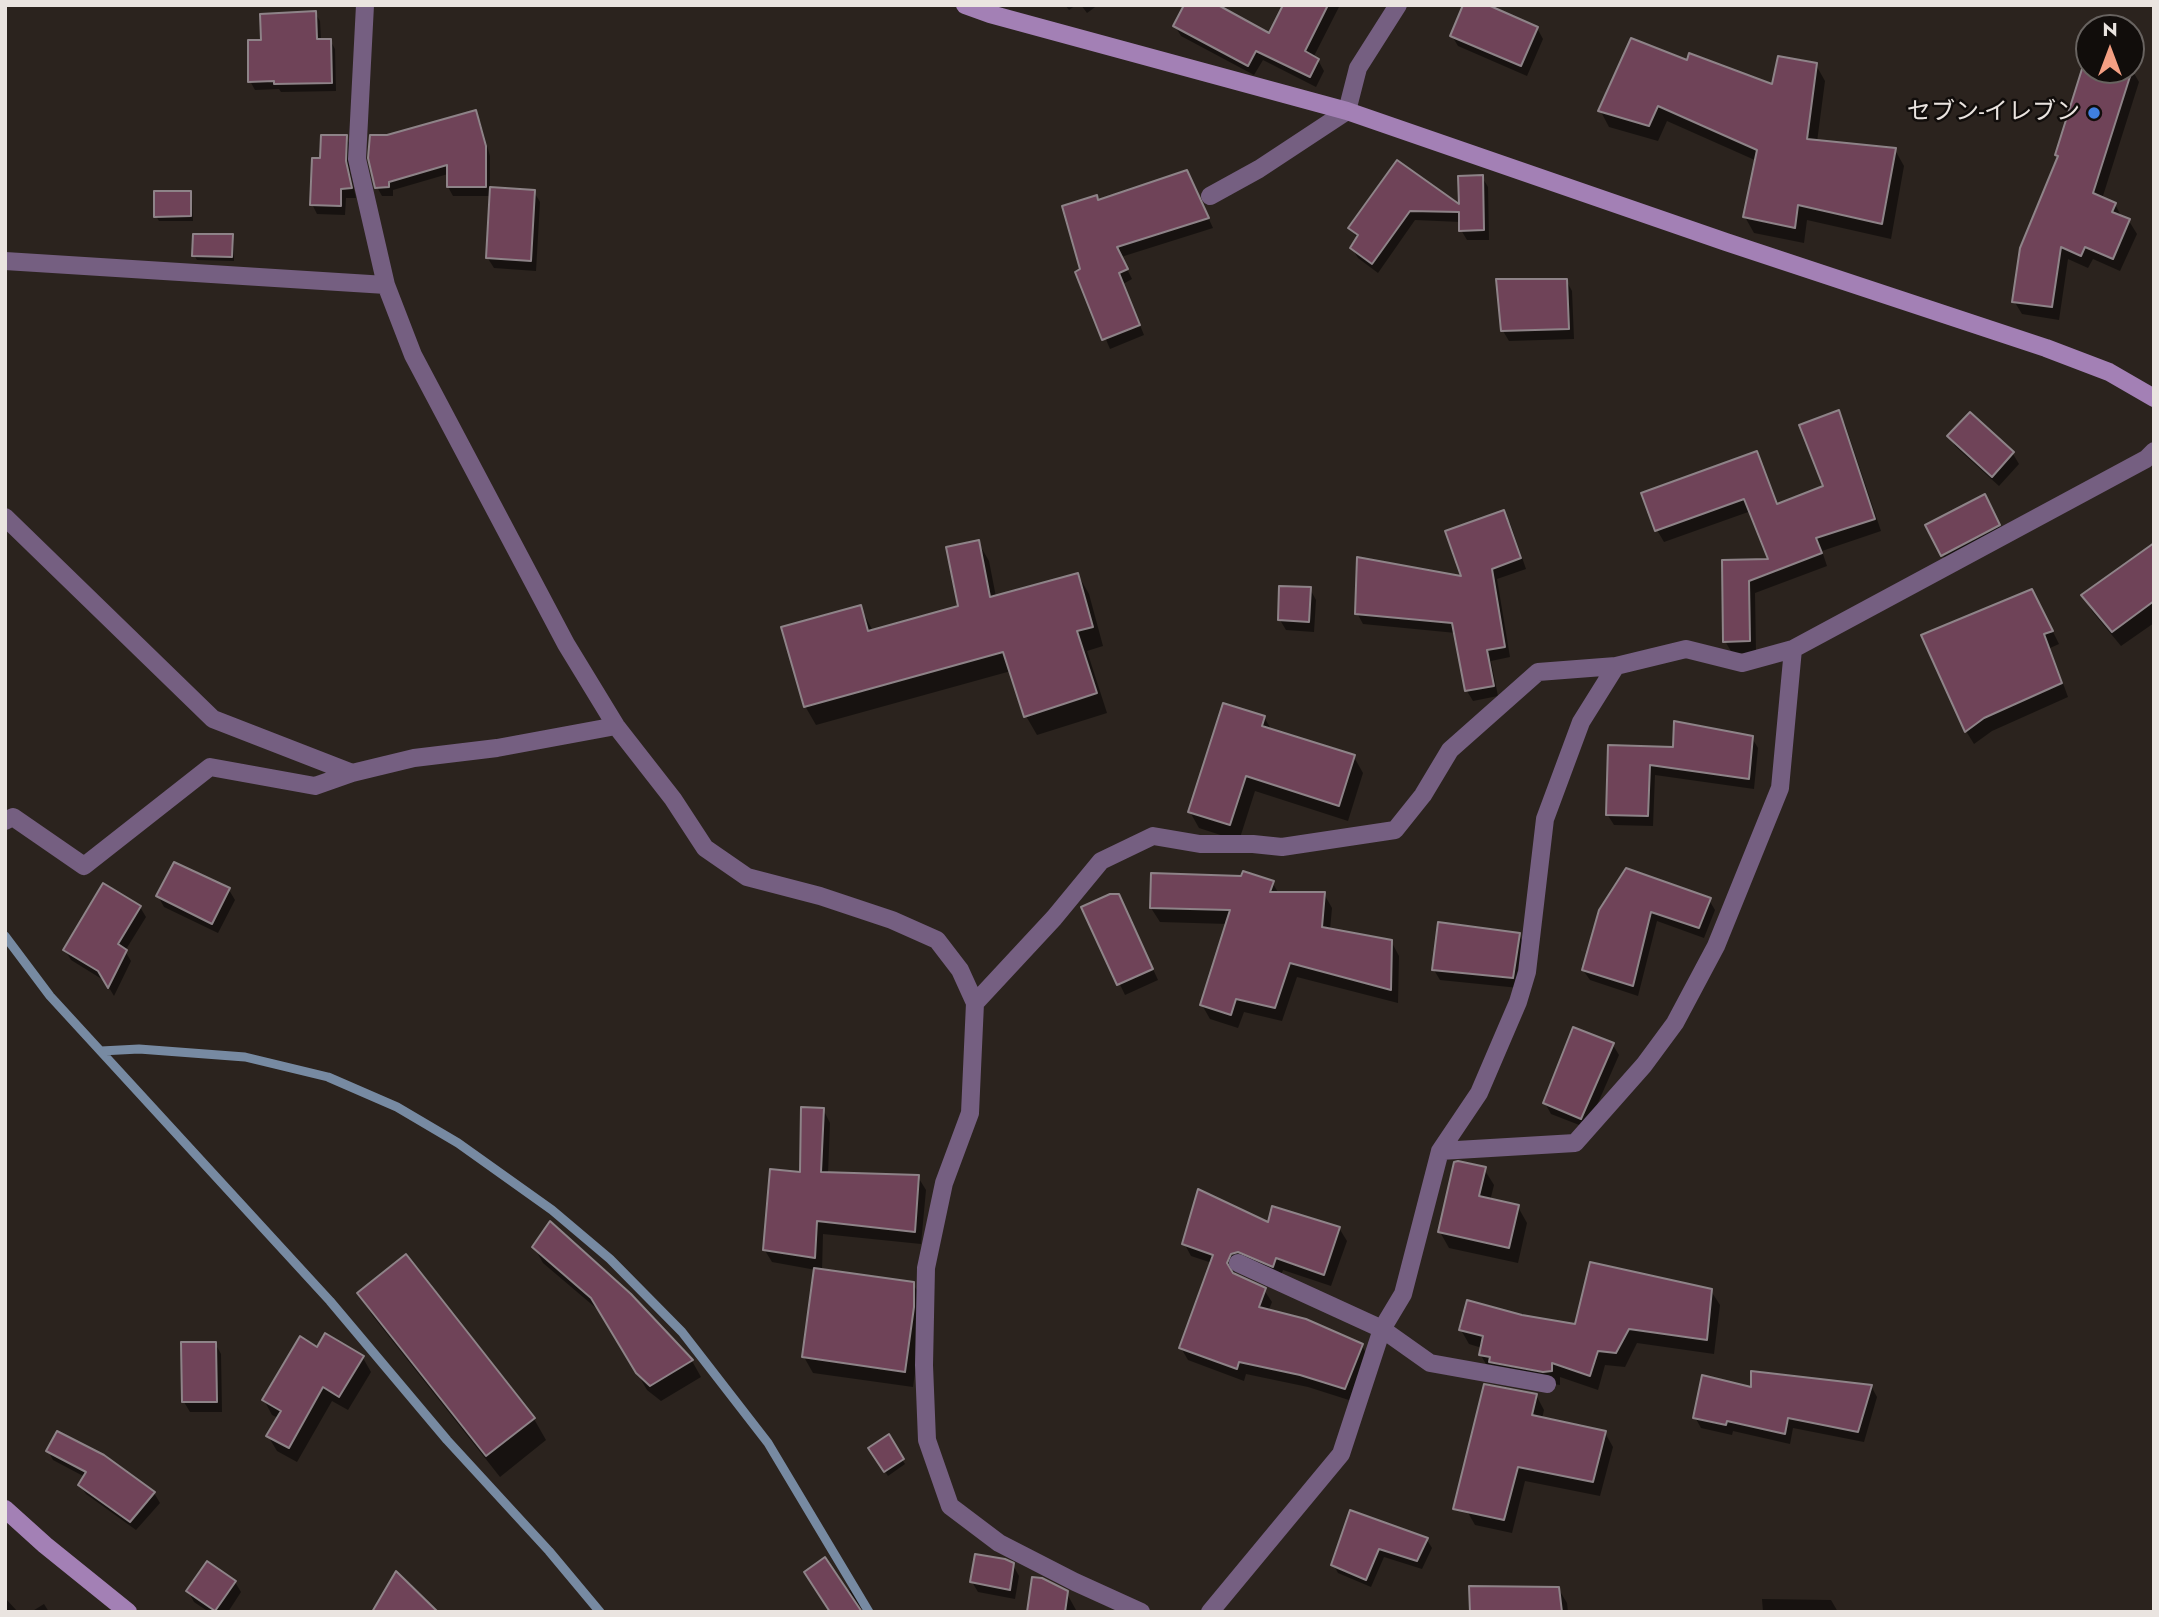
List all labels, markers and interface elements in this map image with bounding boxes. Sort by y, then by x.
north arrow [2075,14,2145,84]
text: N [2102,16,2118,43]
place label: セブン-イレブン [1907,99,2080,127]
marker: セブン-イレブン [2086,105,2102,121]

